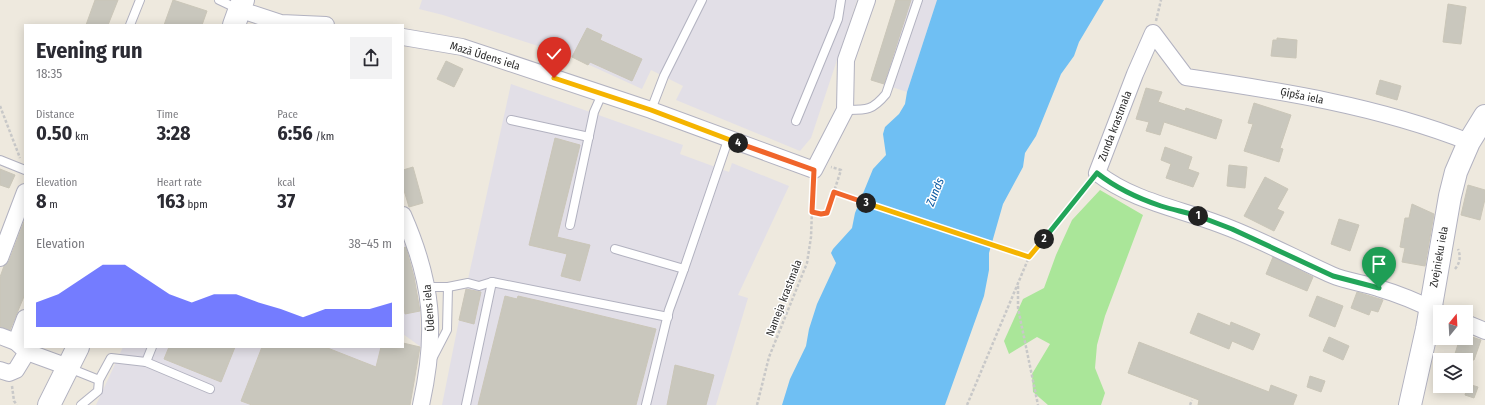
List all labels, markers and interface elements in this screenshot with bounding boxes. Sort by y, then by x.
text: Evening run [36,37,143,64]
button: share [350,37,392,79]
pin [537,37,571,78]
street label: Mazā Ūdens iela [448,39,522,73]
icon: check [543,43,565,65]
text: 18:35 [36,66,62,81]
street label: Ģipša iela [1279,85,1325,107]
street label: Zunda krastmala [1096,89,1134,163]
text: Distance [36,108,75,121]
text: Time [157,108,178,121]
text: Pace [277,108,298,121]
text: 0.50 [36,121,72,145]
text: 3:28 [157,121,191,145]
text: 6:56 [277,121,313,145]
text: km [72,130,89,143]
text: /km [313,130,334,143]
pin: 4 [728,133,748,153]
text: 4 [735,136,741,149]
text: Elevation [36,176,77,189]
text: Heart rate [157,176,202,189]
text: kcal [277,176,295,189]
water label: Zunds [923,176,947,209]
text: 8 [36,189,47,213]
text: 163 [157,189,185,213]
text: 37 [277,189,295,213]
pin: 3 [856,193,876,213]
text: 3 [863,196,869,209]
text: m [47,198,58,211]
text: bpm [185,198,208,211]
pin: 1 [1188,206,1208,226]
text: 1 [1196,209,1200,222]
street label: Zvejnieku iela [1427,225,1451,289]
pin: 2 [1034,229,1054,249]
text: 2 [1041,232,1047,245]
text: Elevation [36,236,85,251]
text: 38–45 m [348,236,392,251]
pin [1362,247,1396,288]
icon: arrive [1368,253,1390,275]
street label: Nameja krastmala [763,258,805,338]
street label: Ūdens iela [420,284,438,332]
north arrow [1433,305,1473,345]
map controls [1433,305,1473,393]
button: layers [1433,353,1473,393]

